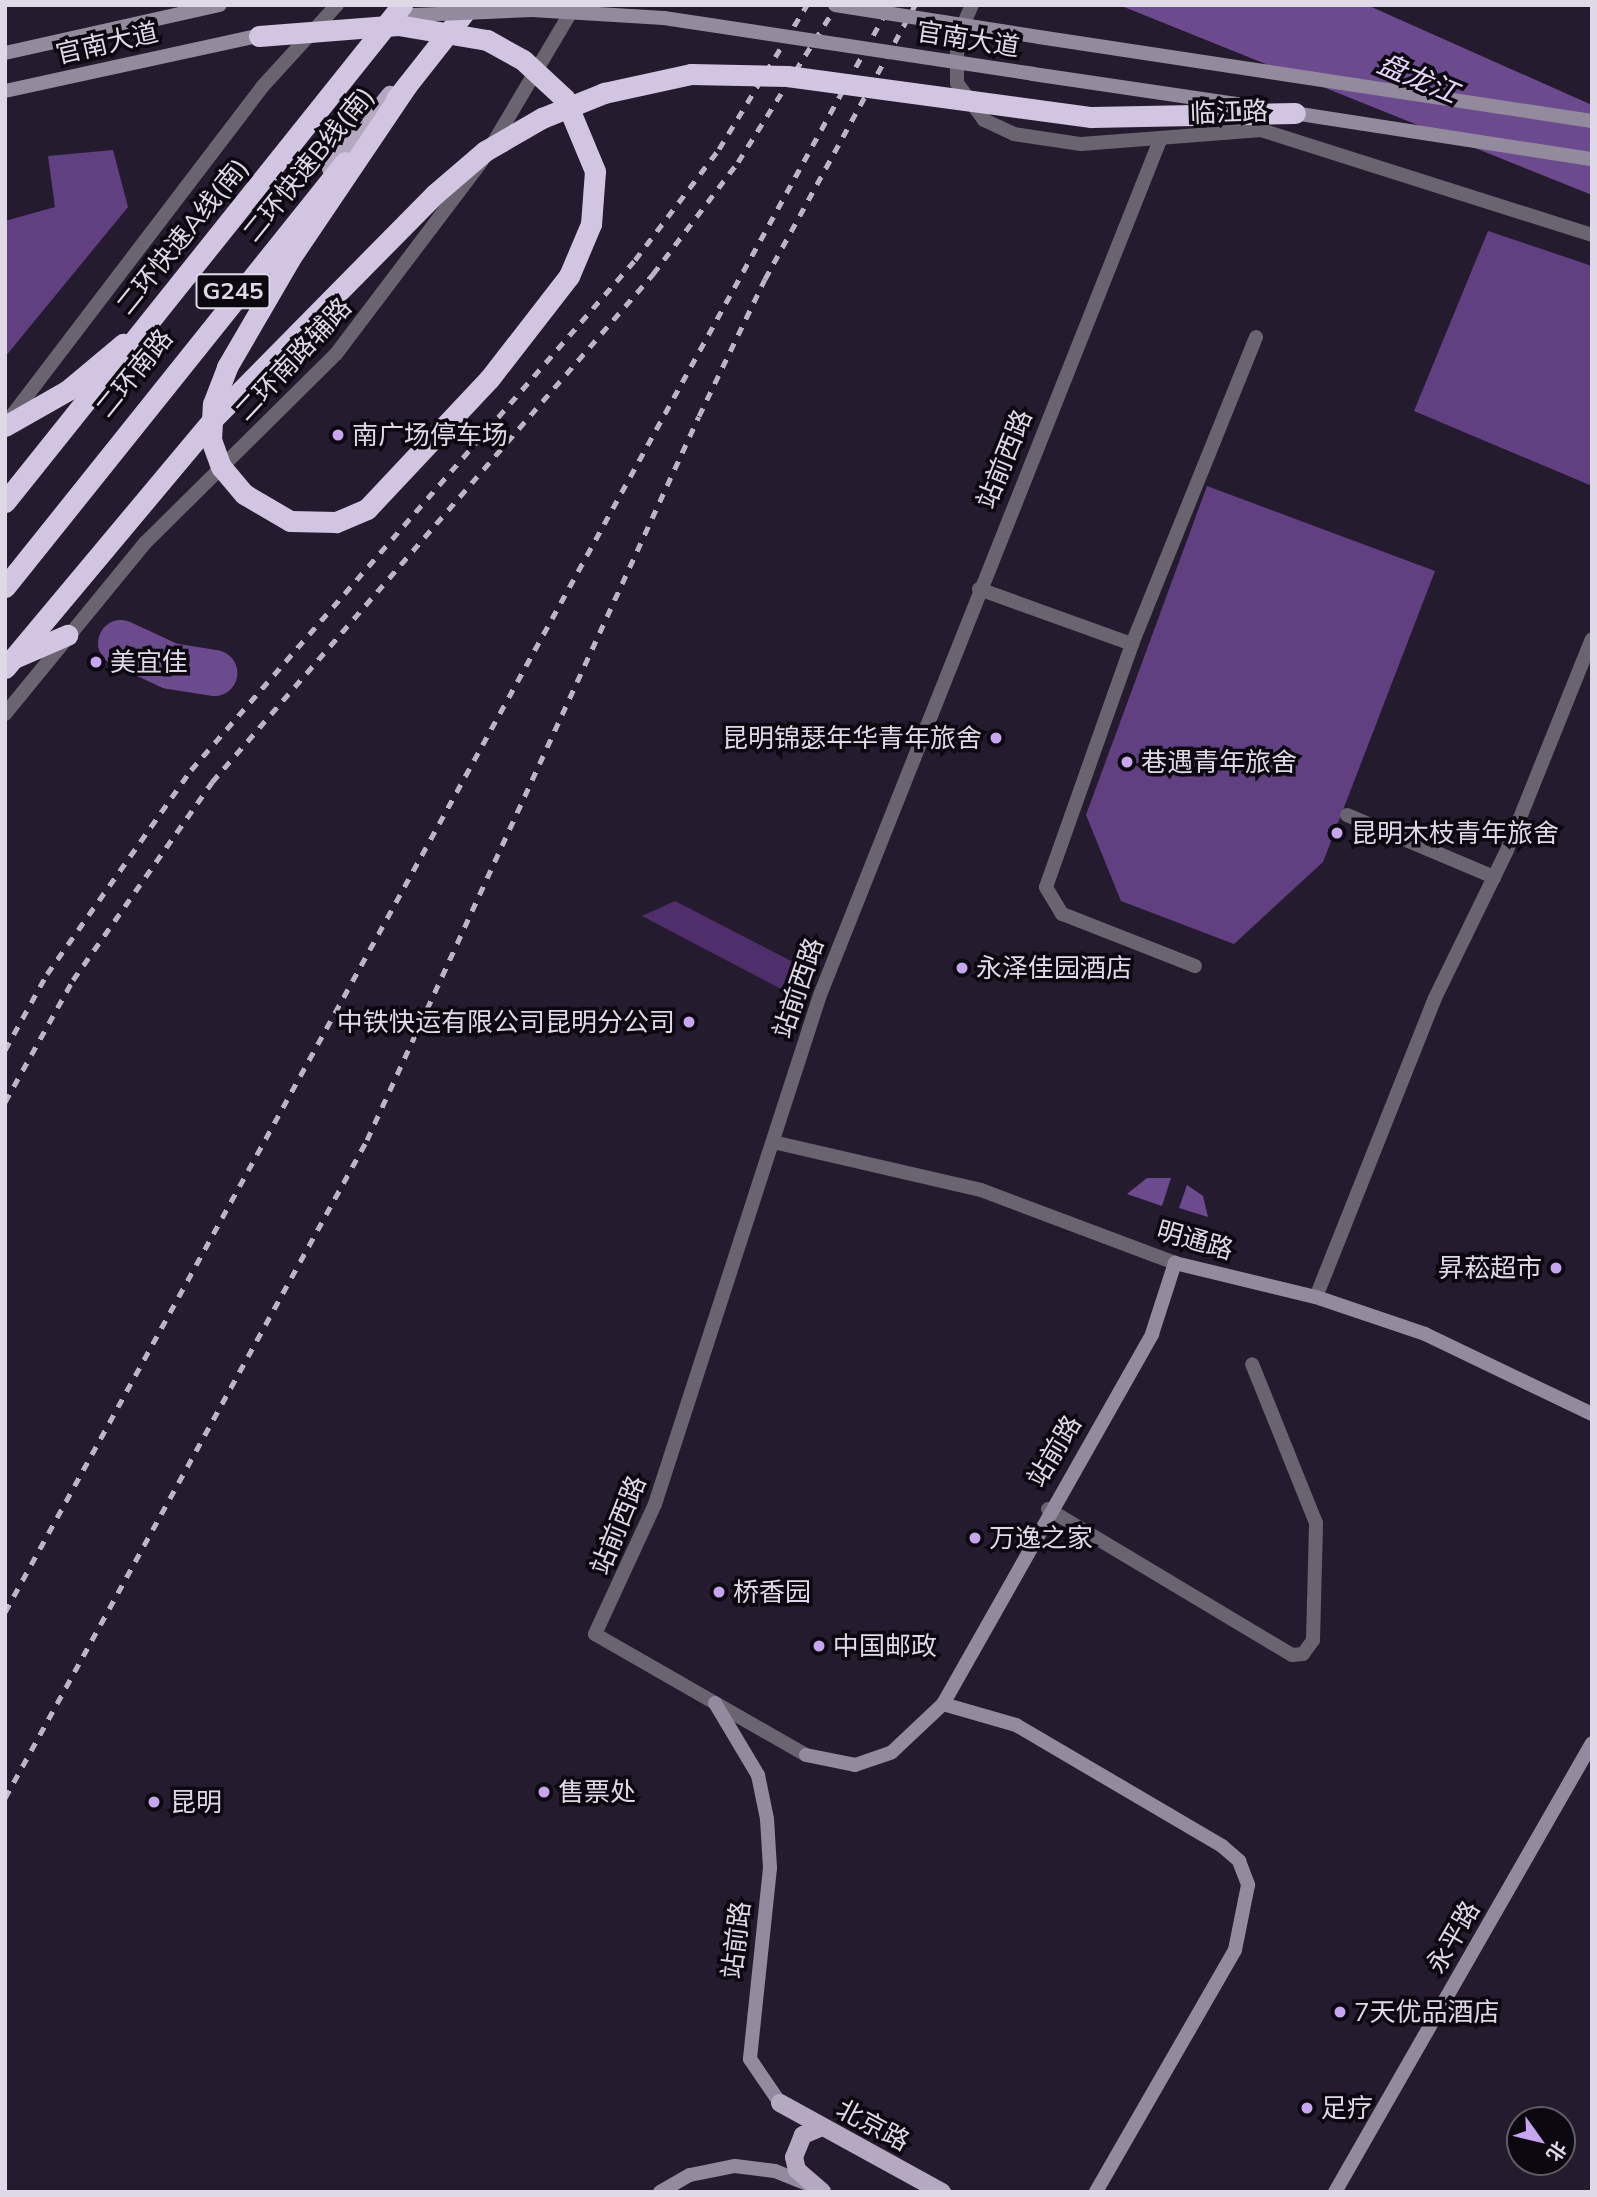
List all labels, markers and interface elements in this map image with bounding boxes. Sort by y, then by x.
street label: 官南大道 [914,15,1022,63]
street label: 官南大道 [53,16,161,70]
water label: 盘龙江 [1373,46,1463,110]
street label: 二环快速B线(南) [236,80,380,248]
street label: 临江路 [1189,95,1269,129]
street label: 二环快速A线(南) [110,152,254,320]
road number: G245 [194,270,272,312]
street label: 二环南路辅路 [228,291,358,427]
street label: 二环南路 [89,323,179,423]
street label: 站前西路 [970,405,1038,513]
place label: 南广场停车场 [352,419,508,451]
marker: 南广场停车场 [330,427,346,443]
place label: 美宜佳 [110,646,188,678]
marker: 美宜佳 [88,654,104,670]
place label: 昆明锦瑟年华青年旅舍 [722,722,982,754]
marker: 昆明锦瑟年华青年旅舍 [988,730,1004,746]
place label: 巷遇青年旅舍 [1141,746,1297,778]
marker: 巷遇青年旅舍 [1119,754,1135,770]
place label: 昆明木枝青年旅舍 [1351,817,1559,849]
marker: 昆明木枝青年旅舍 [1329,825,1345,841]
street label: 站前西路 [766,934,830,1042]
place label: 永泽佳园酒店 [976,952,1132,984]
marker: 永泽佳园酒店 [954,960,970,976]
place label: 中铁快运有限公司昆明分公司 [337,1006,675,1038]
marker: 中铁快运有限公司昆明分公司 [681,1014,697,1030]
street label: 明通路 [1153,1214,1237,1266]
place label: 昇菘超市 [1438,1252,1542,1284]
marker: 昇菘超市 [1548,1260,1564,1276]
street label: 站前路 [1021,1410,1087,1492]
street label: 站前西路 [584,1471,652,1579]
place label: 万逸之家 [989,1522,1093,1554]
marker: 万逸之家 [967,1530,983,1546]
place label: 桥香园 [733,1576,811,1608]
marker: 桥香园 [711,1584,727,1600]
place label: 中国邮政 [833,1630,937,1662]
marker: 中国邮政 [811,1638,827,1654]
place label: 售票处 [558,1776,636,1808]
marker: 售票处 [536,1784,552,1800]
place label: 昆明 [170,1786,222,1818]
marker: 昆明 [144,1792,164,1812]
street label: 永平路 [1420,1895,1486,1979]
street label: 站前路 [716,1899,756,1981]
place label: 7天优品酒店 [1354,1996,1500,2028]
marker: 7天优品酒店 [1332,2004,1348,2020]
place label: 足疗 [1321,2092,1373,2124]
street label: 北京路 [831,2093,915,2157]
marker: 足疗 [1299,2100,1315,2116]
north arrow [1506,2106,1576,2176]
text: 北 [1541,2137,1572,2166]

